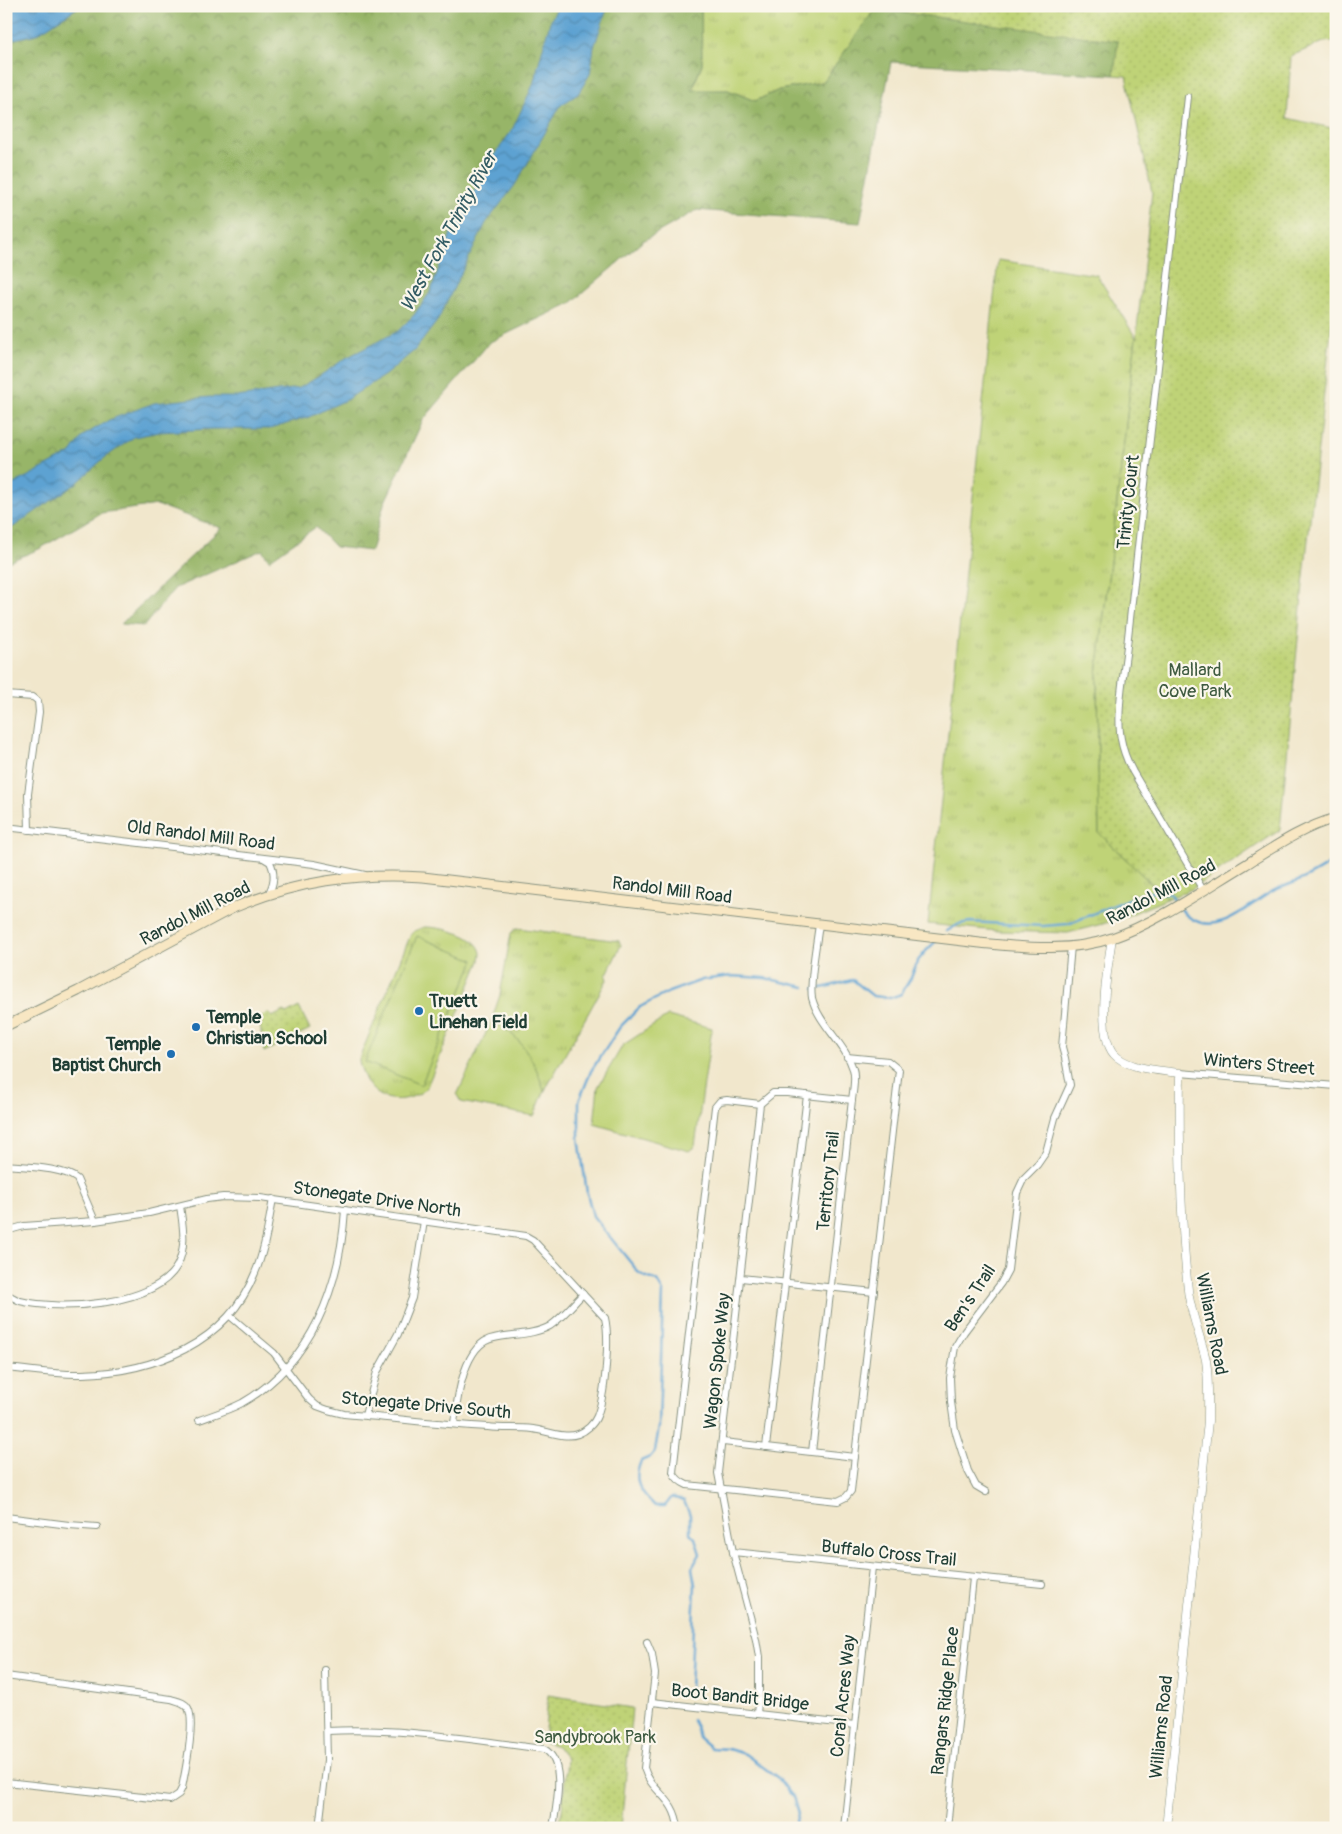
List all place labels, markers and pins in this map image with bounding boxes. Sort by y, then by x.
place label: Truett Linehan Field [428,990,528,1034]
marker: Truett Linehan Field [413,1005,425,1017]
place label: Temple Christian School [205,1006,327,1050]
marker: Temple Christian School [190,1021,202,1033]
place label: Temple Baptist Church [52,1033,162,1077]
marker: Temple Baptist Church [165,1048,177,1060]

